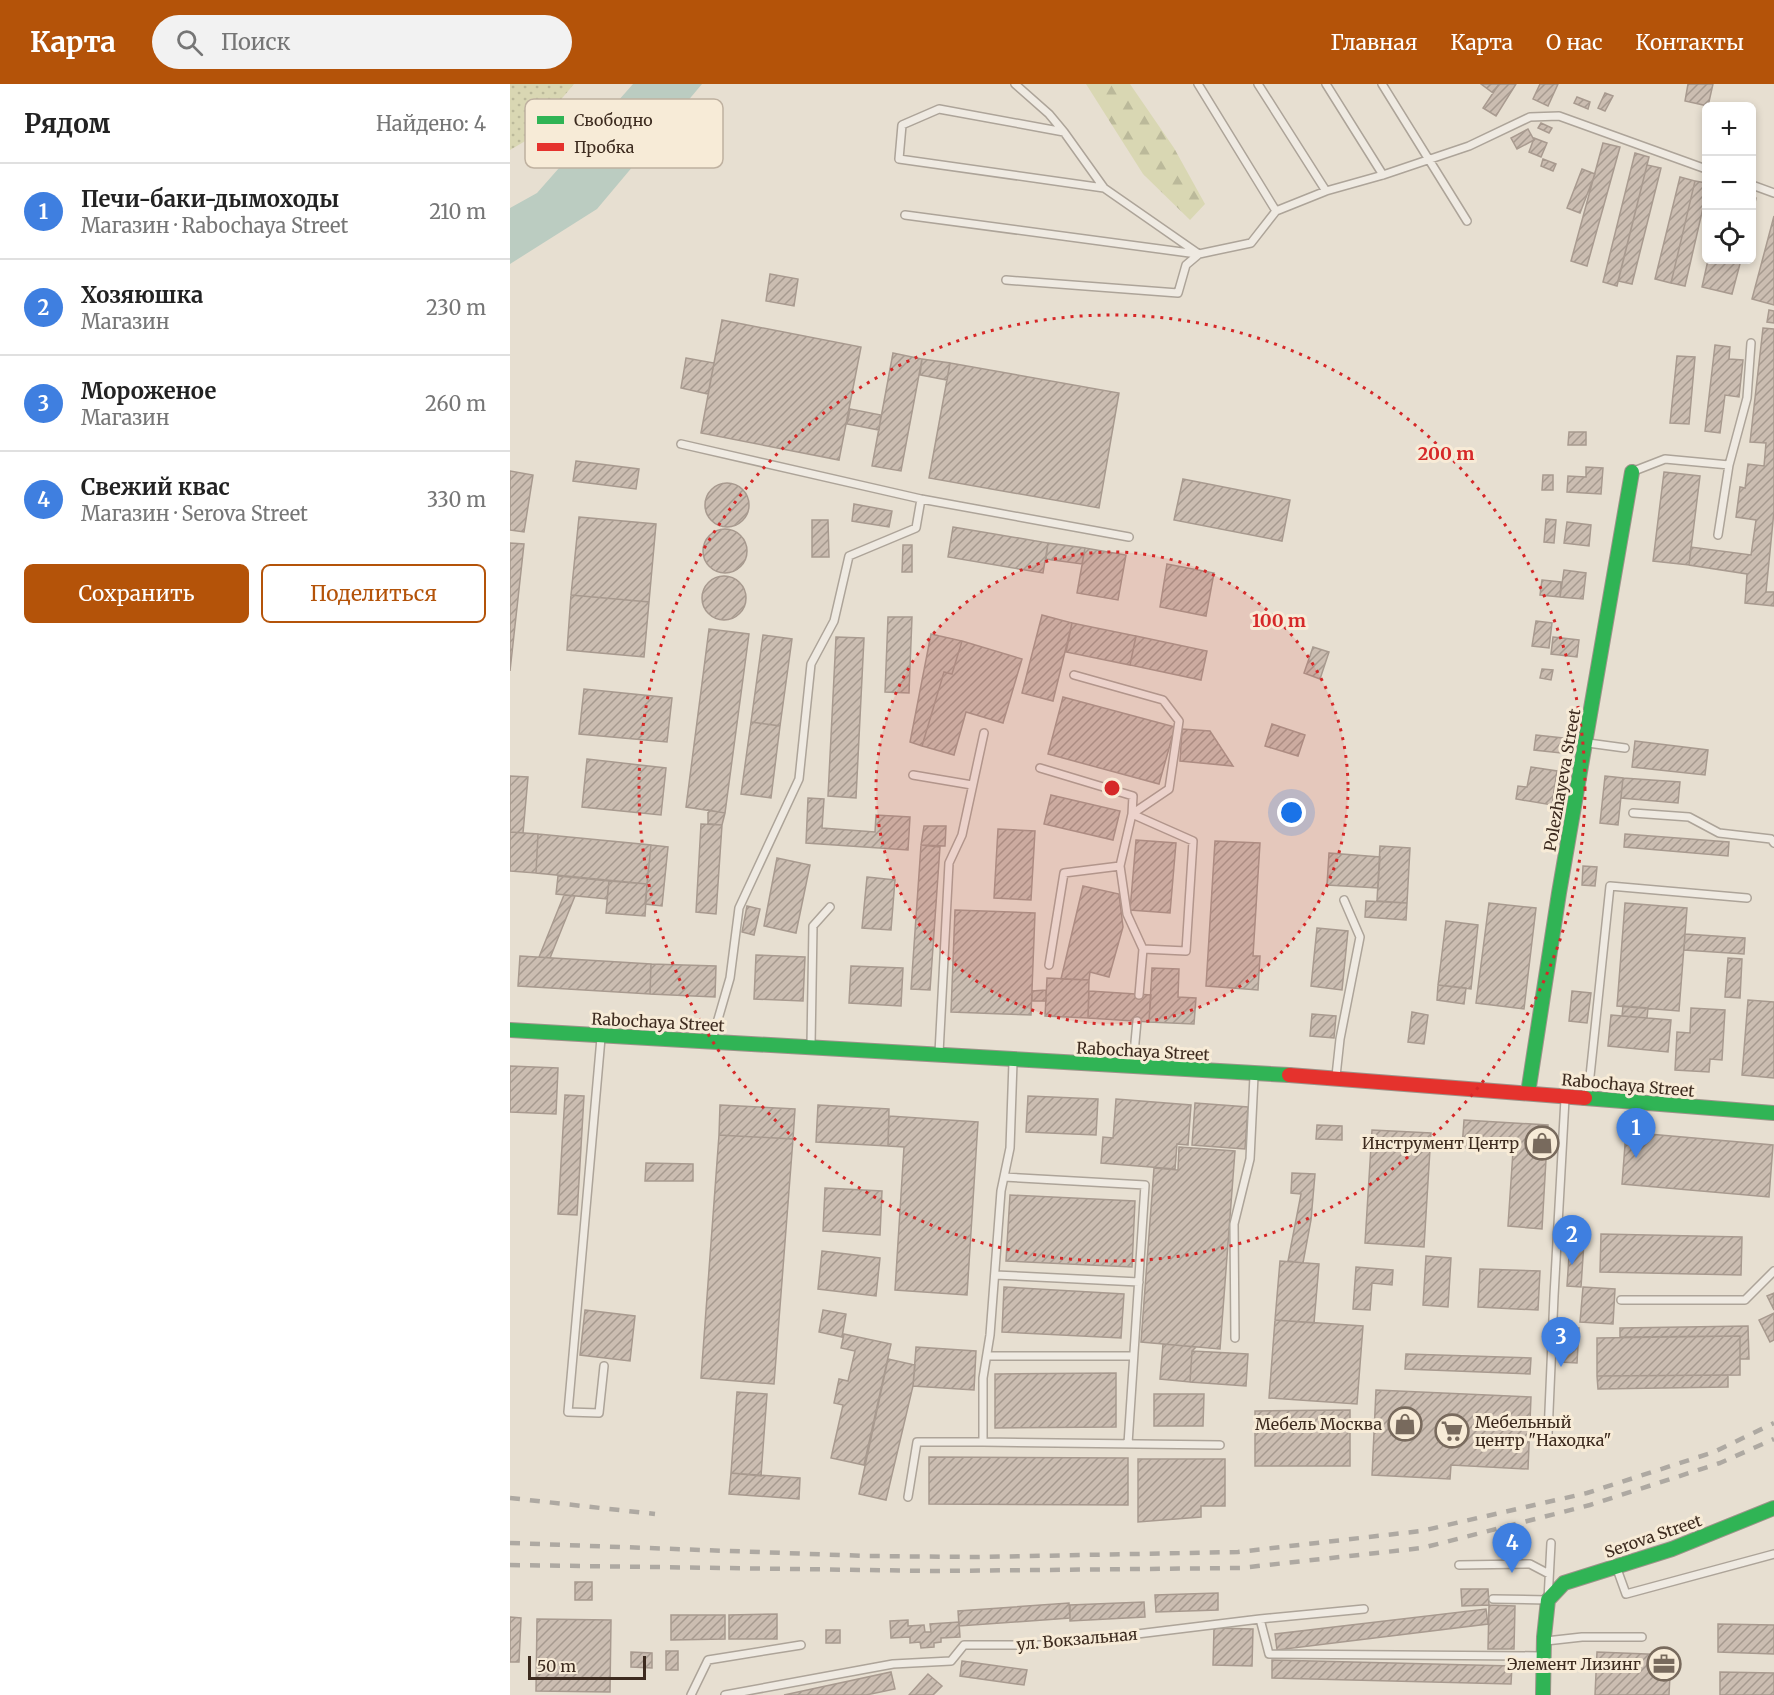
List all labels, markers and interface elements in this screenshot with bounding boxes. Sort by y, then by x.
search box [152,15,572,69]
text: Карта [30,24,116,60]
icon: search [173,26,206,59]
text: Поиск [221,28,291,56]
text: Главная [1331,29,1418,56]
text: Карта [1451,29,1513,56]
text: О нас [1546,29,1603,56]
text: Контакты [1636,29,1744,56]
legend [525,99,723,168]
map controls [1702,102,1756,264]
button: + [1702,102,1756,156]
text: Рядом [24,107,110,140]
text: Свободно [574,110,653,130]
text: Найдено: 4 [376,111,486,136]
text: Пробка [574,137,635,157]
button: − [1702,156,1756,210]
text: Печи-баки-дымоходы [81,185,339,213]
text: 1 [39,199,48,224]
text: 210 m [429,199,486,224]
button: locate [1702,210,1756,264]
text: Магазин · Rabochaya Street [81,213,348,238]
text: Хозяюшка [81,281,203,309]
text: 2 [38,295,49,320]
text: 230 m [426,295,486,320]
text: Магазин [81,309,170,334]
text: Мороженое [81,377,216,405]
text: 3 [38,391,49,416]
text: 260 m [425,391,486,416]
text: Магазин [81,405,170,430]
text: 200 m [1418,442,1474,465]
text: Свежий квас [81,473,230,501]
text: 4 [37,487,50,512]
text: 330 m [427,487,486,512]
text: Магазин · Serova Street [81,501,308,526]
button: Сохранить [24,564,249,623]
button: Поделиться [261,564,486,623]
text: 100 m [1252,609,1306,632]
street label: Polezhayeva Street [1540,706,1585,853]
centre of rings [1102,778,1122,798]
your location [1277,798,1306,827]
street label: Rabochaya Street [591,1009,726,1036]
street label: Rabochaya Street [1076,1038,1211,1065]
street label: Rabochaya Street [1561,1069,1696,1101]
pin: 1 [1616,1108,1656,1158]
shop icon: Инструмент Центр [1524,1125,1560,1161]
place label: Инструмент Центр [1362,1133,1519,1153]
pin: 2 [1552,1216,1592,1265]
pin: 3 [1542,1318,1580,1367]
shop icon: Мебель Москва [1387,1406,1423,1442]
place label: Мебельный центр "Находка" [1475,1412,1611,1450]
supermarket icon: Мебельный центр "Находка" [1434,1413,1470,1449]
place label: Мебель Москва [1255,1414,1382,1434]
street label: Serova Street [1602,1510,1705,1562]
pin: 4 [1492,1524,1532,1573]
street label: ул. Вокзальная [1016,1624,1138,1654]
office icon: Элемент Лизинг [1646,1646,1682,1682]
scale bar [528,1653,646,1680]
place label: Элемент Лизинг [1507,1654,1641,1674]
text: 50 m [537,1656,576,1676]

